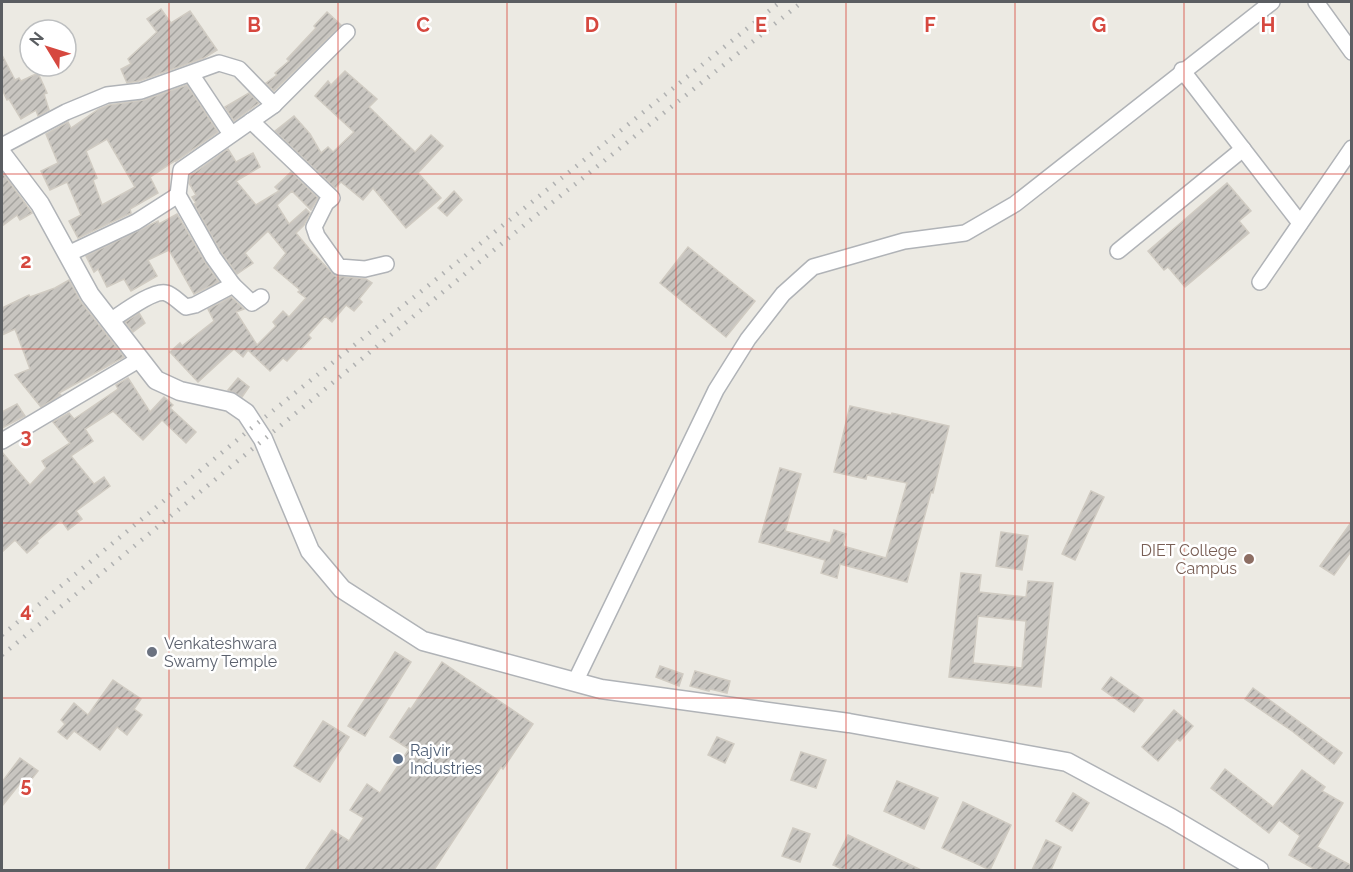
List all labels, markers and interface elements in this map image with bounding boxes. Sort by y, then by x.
text: B [247,13,261,37]
text: C [416,13,430,37]
text: D [585,13,599,37]
text: E [755,13,767,37]
text: F [924,13,936,37]
text: G [1092,13,1106,37]
text: H [1261,13,1275,37]
north arrow [18,18,78,78]
text: N [25,28,48,50]
text: 2 [20,249,32,273]
text: 3 [20,424,32,448]
place label: DIET College Campus [1141,541,1237,578]
marker: DIET College Campus [1242,552,1256,566]
text: 4 [20,598,32,622]
place label: Venkateshwara Swamy Temple [164,634,277,671]
marker: Venkateshwara Swamy Temple [145,645,159,659]
place label: Rajvir Industries [410,741,482,778]
marker: Rajvir Industries [391,752,405,766]
text: 5 [20,773,32,797]

